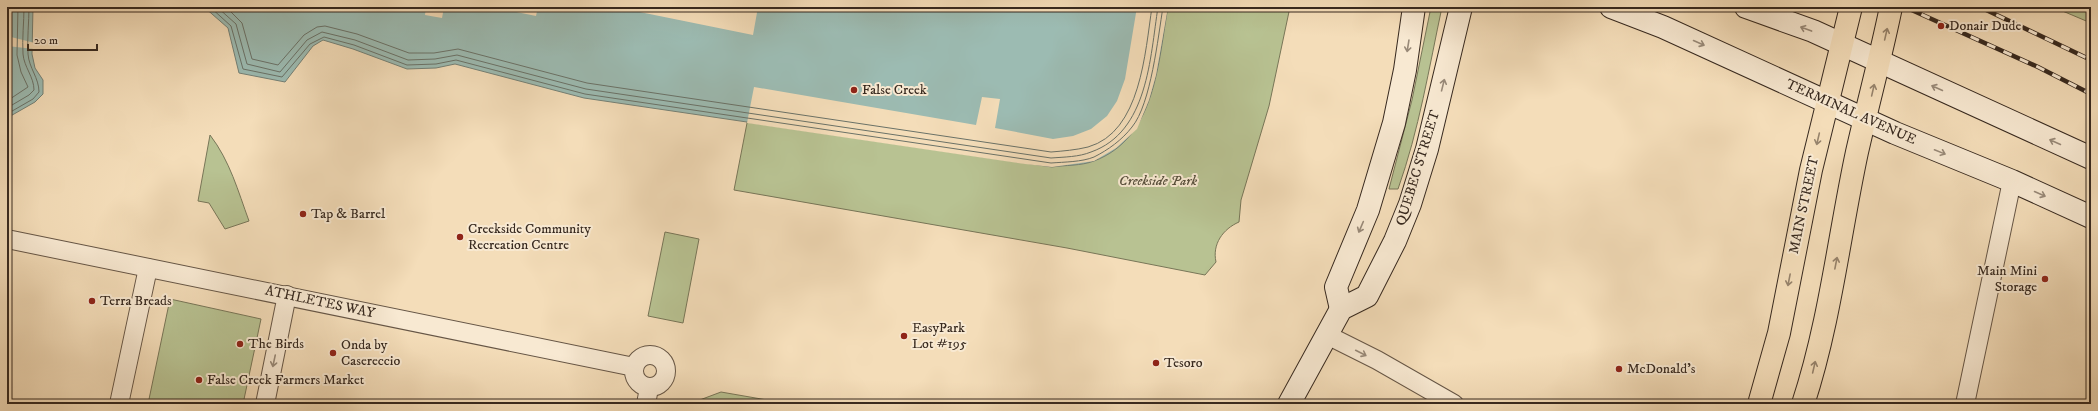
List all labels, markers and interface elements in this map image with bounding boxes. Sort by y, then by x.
place label: Donair Dude [1949,17,2022,35]
marker: Donair Dude [1936,21,1946,31]
one-way arrow [1800,24,1812,32]
scale bar [28,26,97,52]
one-way arrow [1882,28,1890,41]
text: 20 m [34,33,58,48]
one-way arrow [1404,39,1412,52]
one-way arrow [1692,40,1704,47]
street label: TERMINAL AVENUE [1783,75,1919,149]
one-way arrow [1439,79,1447,92]
place label: False Creek [862,81,927,99]
one-way arrow [1869,84,1877,97]
one-way arrow [1931,84,1943,92]
marker: False Creek [849,85,859,95]
street label: QUEBEC STREET [1392,108,1444,228]
one-way arrow [1814,132,1821,145]
one-way arrow [2050,138,2062,145]
one-way arrow [1934,148,1946,156]
street label: MAIN STREET [1785,154,1823,256]
park label: Creekside Park [1119,172,1197,190]
one-way arrow [2034,191,2046,198]
place label: Tap & Barrel [311,205,386,223]
marker: Tap & Barrel [298,209,308,219]
place label: Creekside Community Recreation Centre [468,220,591,254]
one-way arrow [1356,221,1364,233]
marker: Creekside Community Recreation Centre [455,232,465,242]
one-way arrow [1832,257,1840,270]
place label: Main Mini Storage [1977,262,2037,296]
one-way arrow [1785,273,1793,286]
marker: Main Mini Storage [2040,274,2050,284]
street label: ATHLETES WAY [264,282,377,322]
place label: Terra Breads [100,292,172,310]
marker: Terra Breads [87,296,97,306]
place label: EasyPark Lot #195 [912,319,967,353]
marker: EasyPark Lot #195 [899,331,909,341]
place label: The Birds [248,335,304,353]
place label: Onda by Casereccio [341,336,400,370]
marker: The Birds [235,339,245,349]
marker: Onda by Casereccio [328,348,338,358]
one-way arrow [1355,349,1367,357]
one-way arrow [269,354,277,367]
place label: Tesoro [1164,354,1203,372]
marker: Tesoro [1151,358,1161,368]
place label: McDonald's [1627,360,1696,378]
one-way arrow [1811,360,1818,373]
marker: McDonald's [1614,364,1624,374]
place label: False Creek Farmers Market [207,371,365,389]
marker: False Creek Farmers Market [194,375,204,385]

